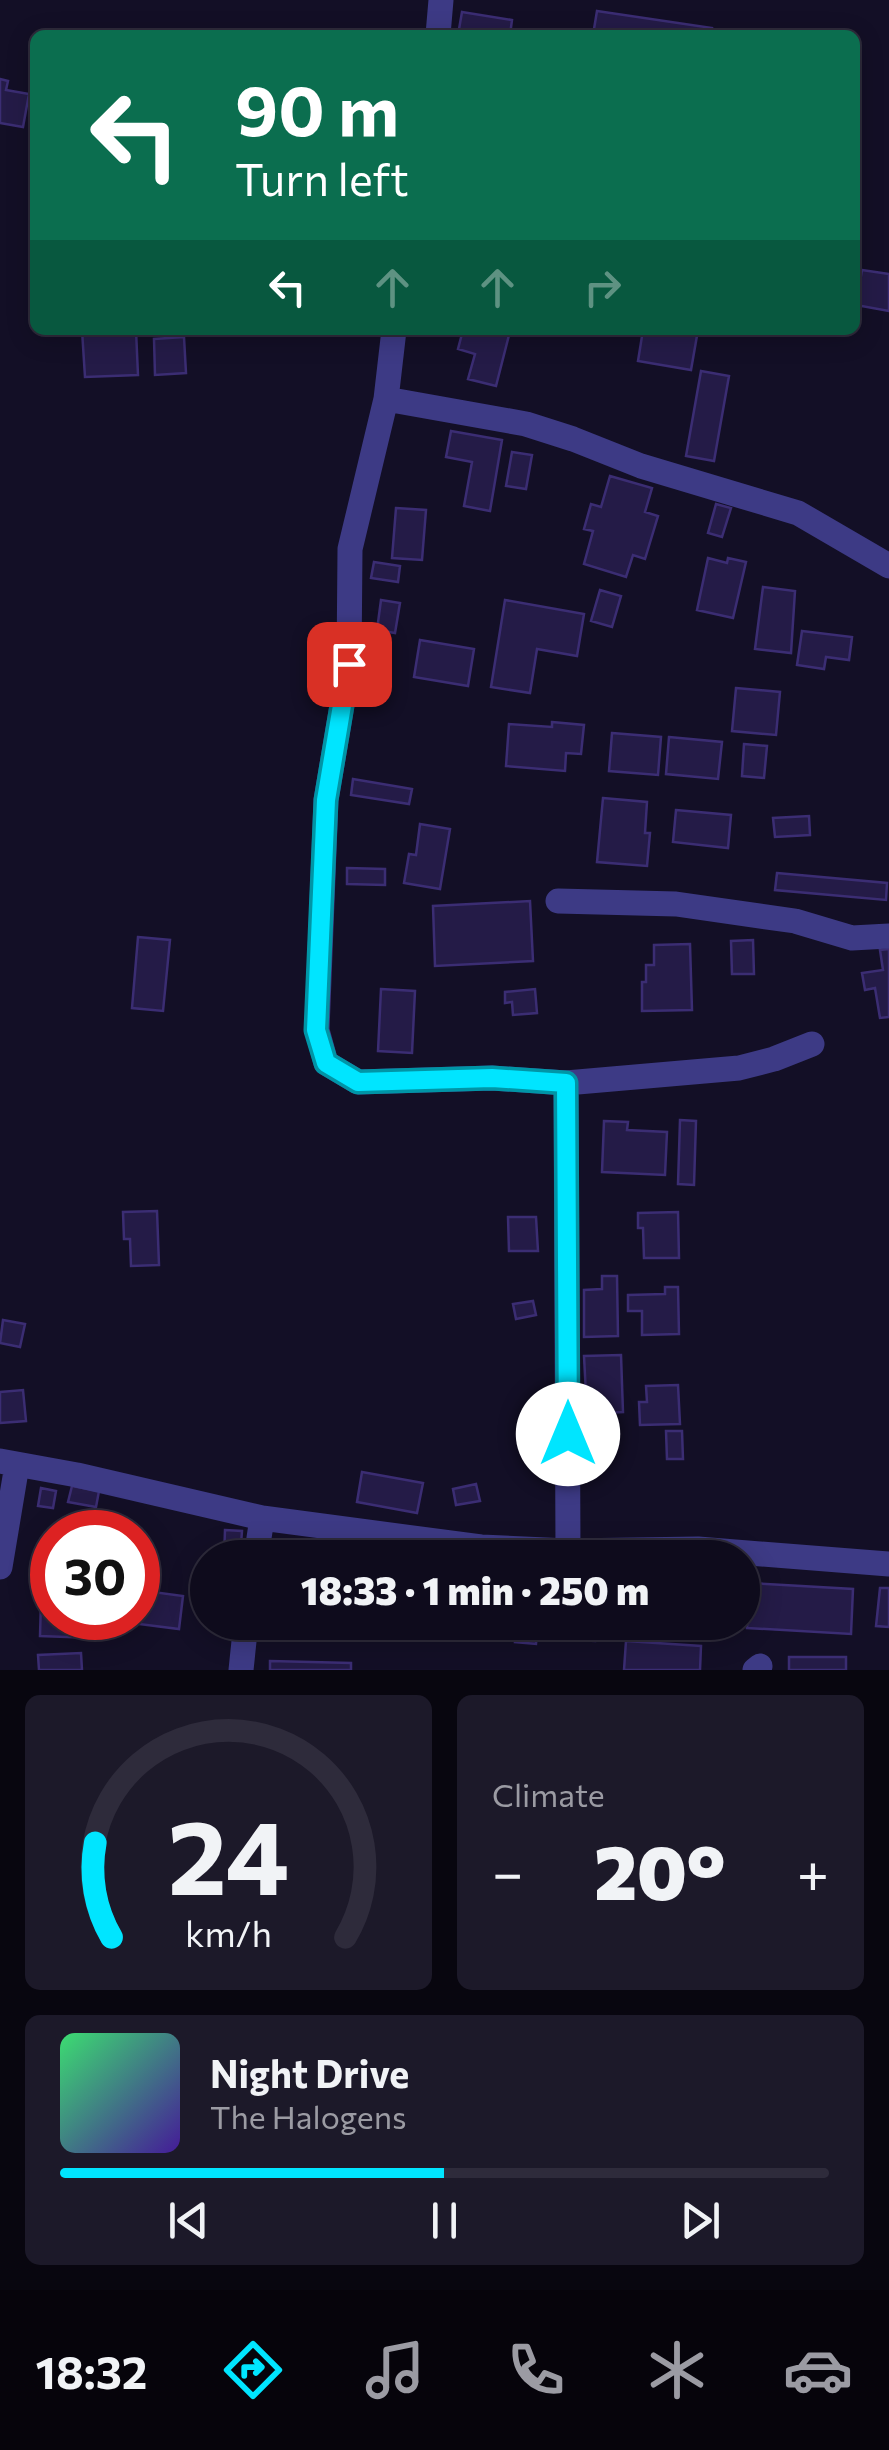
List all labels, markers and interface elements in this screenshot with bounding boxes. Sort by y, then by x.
text: 90 m [235,65,399,150]
icon: left [70,70,200,200]
text: Turn left [235,150,409,205]
icon: left [260,260,315,315]
icon: ahead [365,260,420,315]
icon: ahead [470,260,525,315]
icon: right [575,260,630,315]
pin [307,622,392,707]
icon: arrive [322,637,377,692]
position arrow [516,1382,620,1486]
speed limit sign: 30 [30,1510,160,1640]
text: 18:33 · 1 min · 250 m [301,1566,649,1613]
text: Climate [492,1774,605,1814]
text: 24 [168,1789,289,1916]
text: 20° [594,1824,726,1915]
text: − [492,1837,523,1904]
text: + [797,1837,829,1904]
text: km/h [185,1911,272,1954]
text: Night Drive [210,2049,409,2096]
text: The Halogens [210,2096,407,2136]
icon: previous [161,2193,216,2248]
icon: pause [417,2193,472,2248]
icon: next [673,2193,728,2248]
icon: directions [218,2335,288,2405]
icon: music [360,2335,430,2405]
icon: phone [501,2335,571,2405]
icon: climate [642,2335,712,2405]
icon: car [783,2335,853,2405]
text: 18:32 [36,2343,147,2398]

